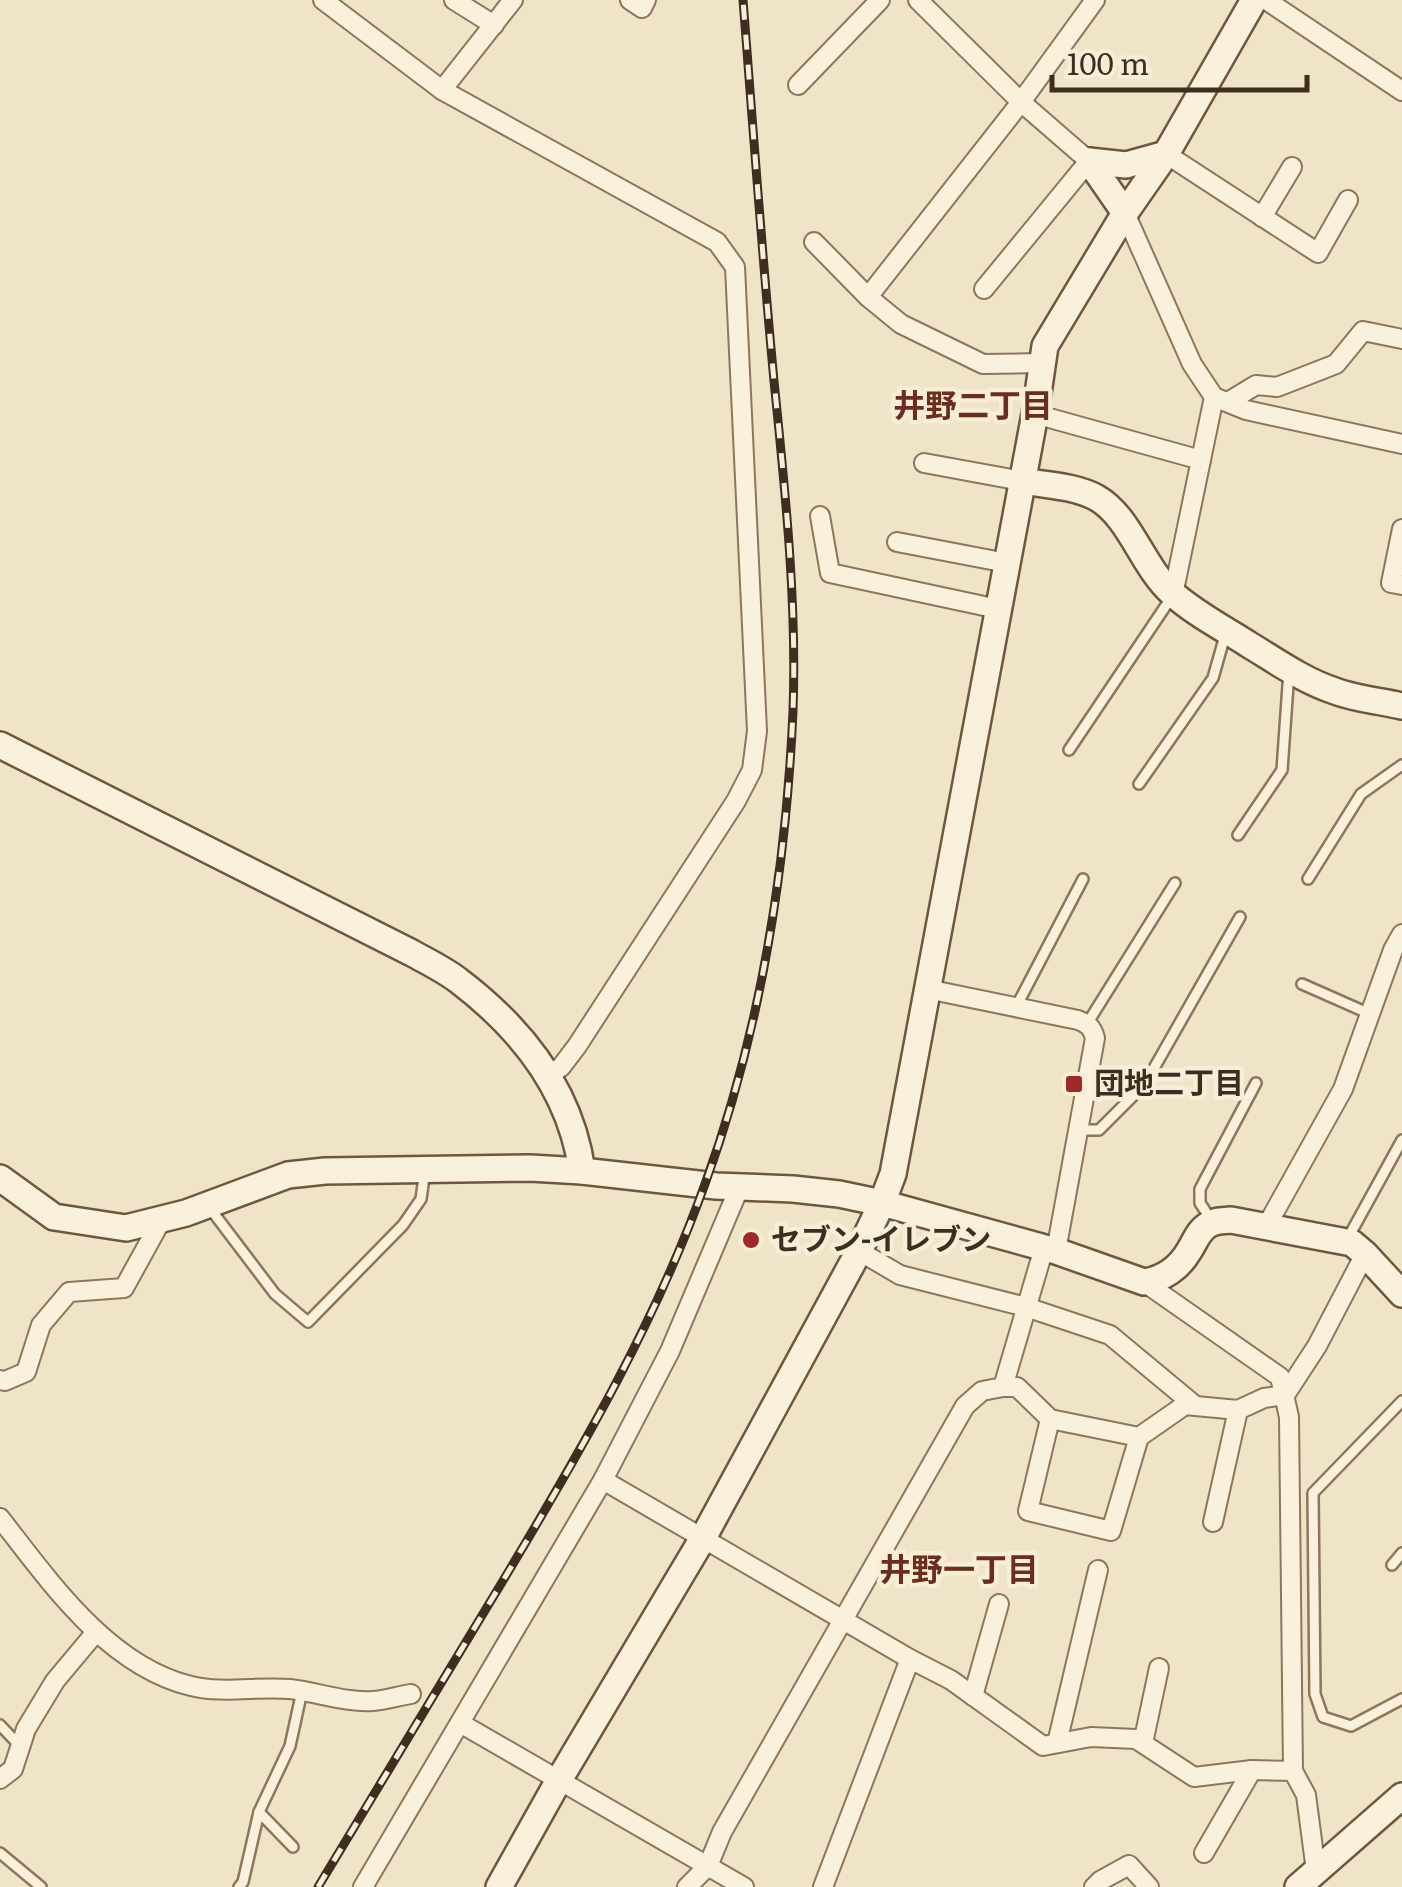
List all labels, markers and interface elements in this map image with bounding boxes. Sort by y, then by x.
scale bar [1052,30,1307,92]
text: 100 m [1067,40,1149,84]
district label: 井野二丁目 [893,379,1053,427]
place label: 団地二丁目 [1094,1059,1244,1103]
marker: 団地二丁目 [1063,1073,1085,1095]
place label: セブン-イレブン [771,1215,991,1259]
marker: セブン-イレブン [740,1229,762,1251]
district label: 井野一丁目 [879,1543,1039,1591]

